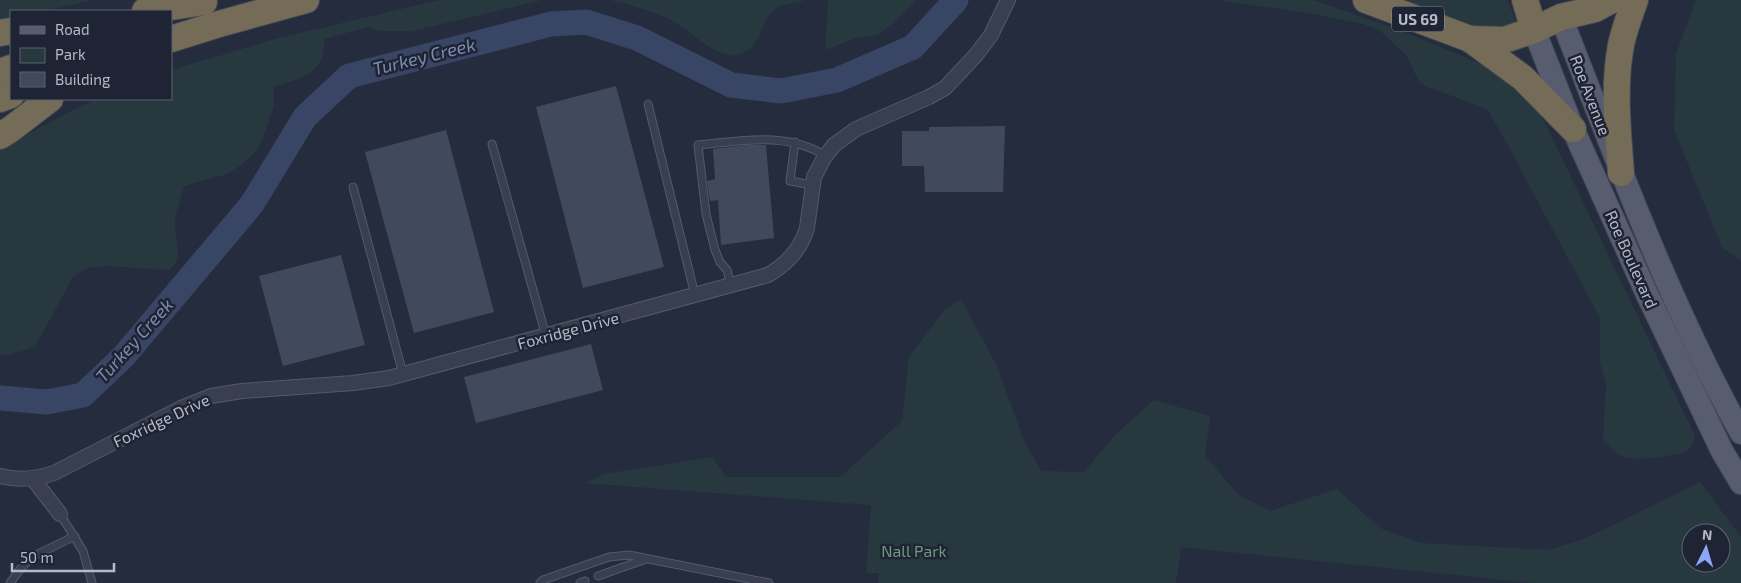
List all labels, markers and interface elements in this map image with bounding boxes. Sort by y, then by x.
road number: US 69 [1392,6,1444,32]
legend [10,10,172,100]
text: Road [55,20,90,38]
water label: Turkey Creek [370,33,478,79]
text: Park [55,45,86,63]
street label: Roe Avenue [1567,52,1615,138]
text: Building [55,70,111,88]
street label: Roe Boulevard [1602,207,1662,311]
water label: Turkey Creek [91,294,177,386]
street label: Foxridge Drive [515,307,621,353]
street label: Foxridge Drive [110,389,212,451]
north arrow [1681,523,1731,573]
text: N [1701,526,1713,543]
scale bar [12,540,115,572]
park label: Nall Park [881,541,947,560]
text: 50 m [20,548,54,566]

